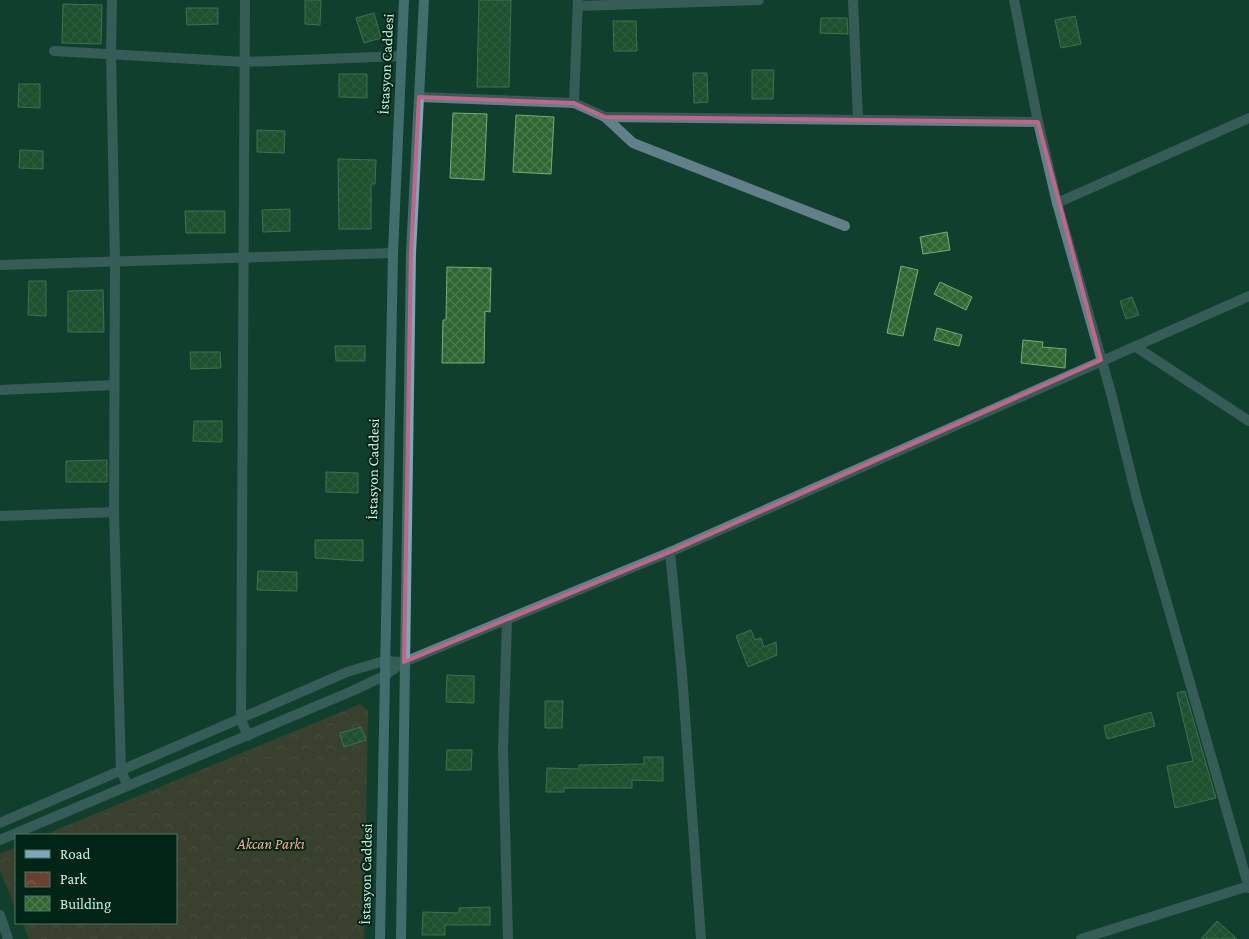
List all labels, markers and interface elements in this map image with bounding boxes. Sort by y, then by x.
street label: İstasyon Caddesi [375,13,398,115]
street label: İstasyon Caddesi [364,418,383,520]
street label: İstasyon Caddesi [357,823,376,925]
legend [15,834,178,924]
park label: Akcan Parkı [236,836,305,852]
text: Road [60,846,91,862]
text: Park [60,871,87,887]
text: Building [60,896,111,913]

